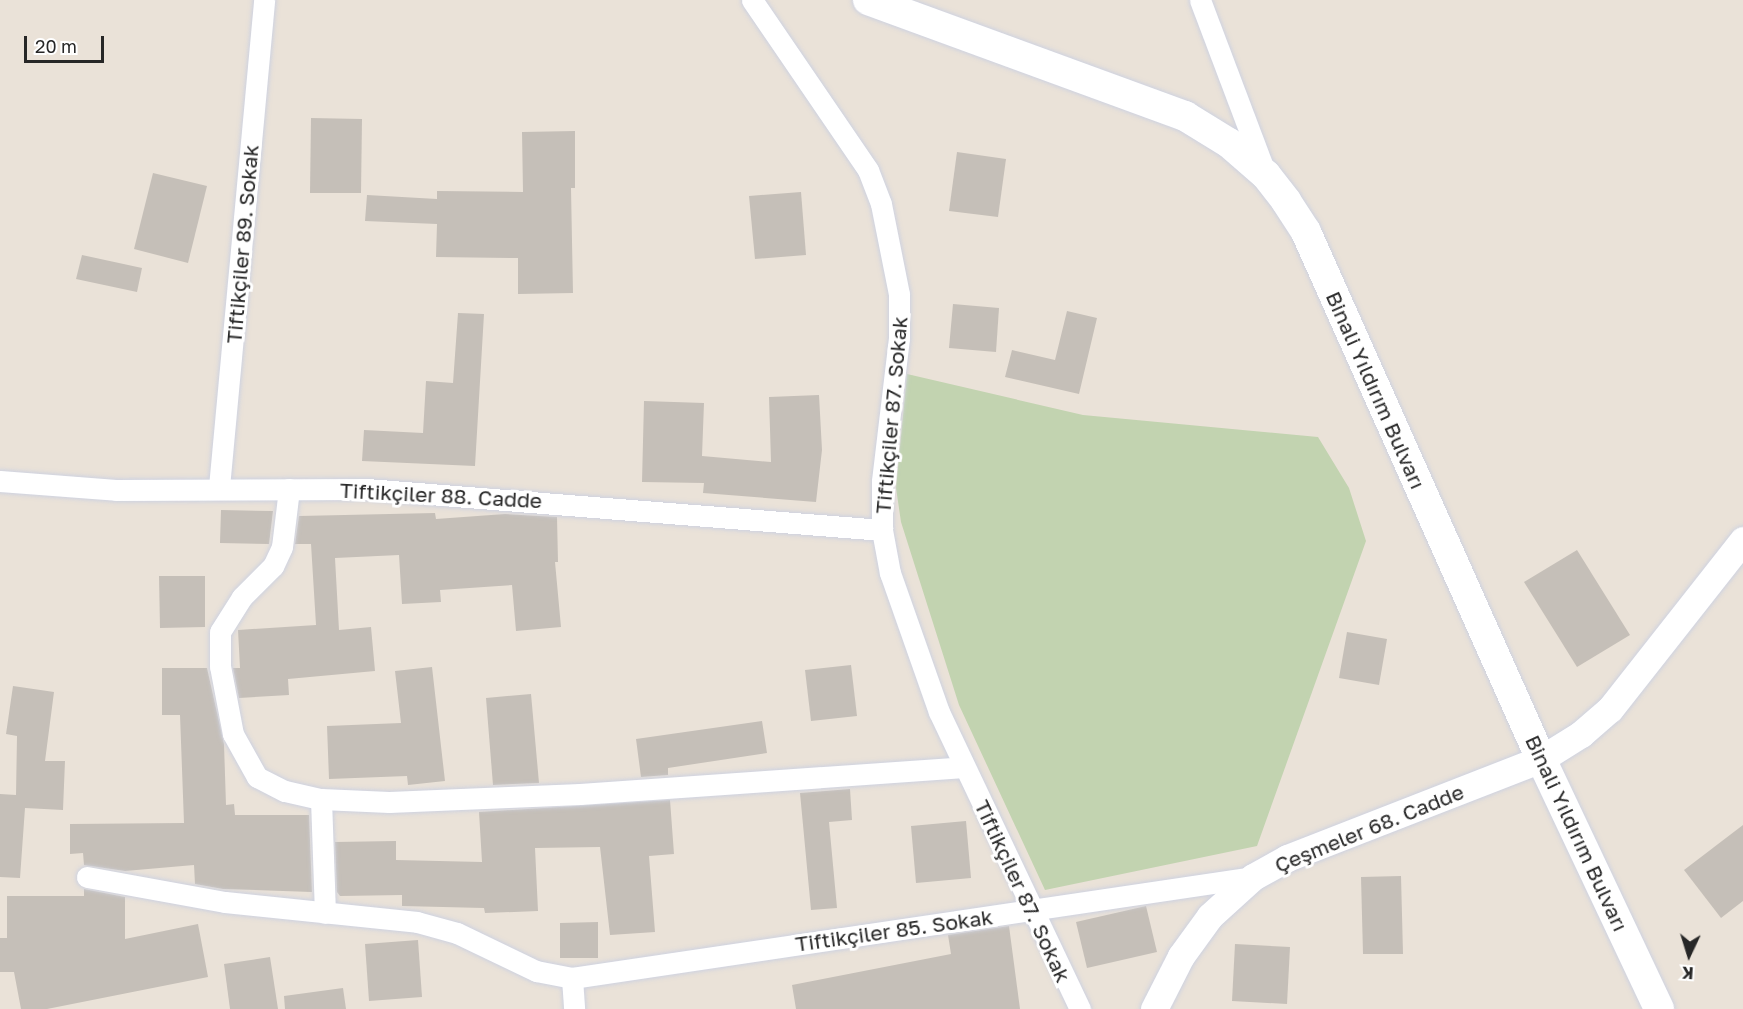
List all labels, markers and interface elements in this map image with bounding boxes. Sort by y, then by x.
scale bar [27,24,106,62]
text: 20 m [35,35,77,57]
street label: Tiftikçiler 89. Sokak [221,143,263,345]
street label: Binali Yıldırım Bulvarı [1321,287,1431,493]
street label: Tiftikçiler 87. Sokak [870,315,912,515]
street label: Tiftikçiler 88. Cadde [339,477,543,513]
street label: Binali Yıldırım Bulvarı [1520,731,1634,935]
street label: Çeşmeler 68. Cadde [1271,779,1467,877]
street label: Tiftikçiler 87. Sokak [970,796,1076,986]
street label: Tiftikçiler 85. Sokak [794,904,994,956]
north arrow [1659,925,1719,985]
text: K [1681,963,1694,983]

